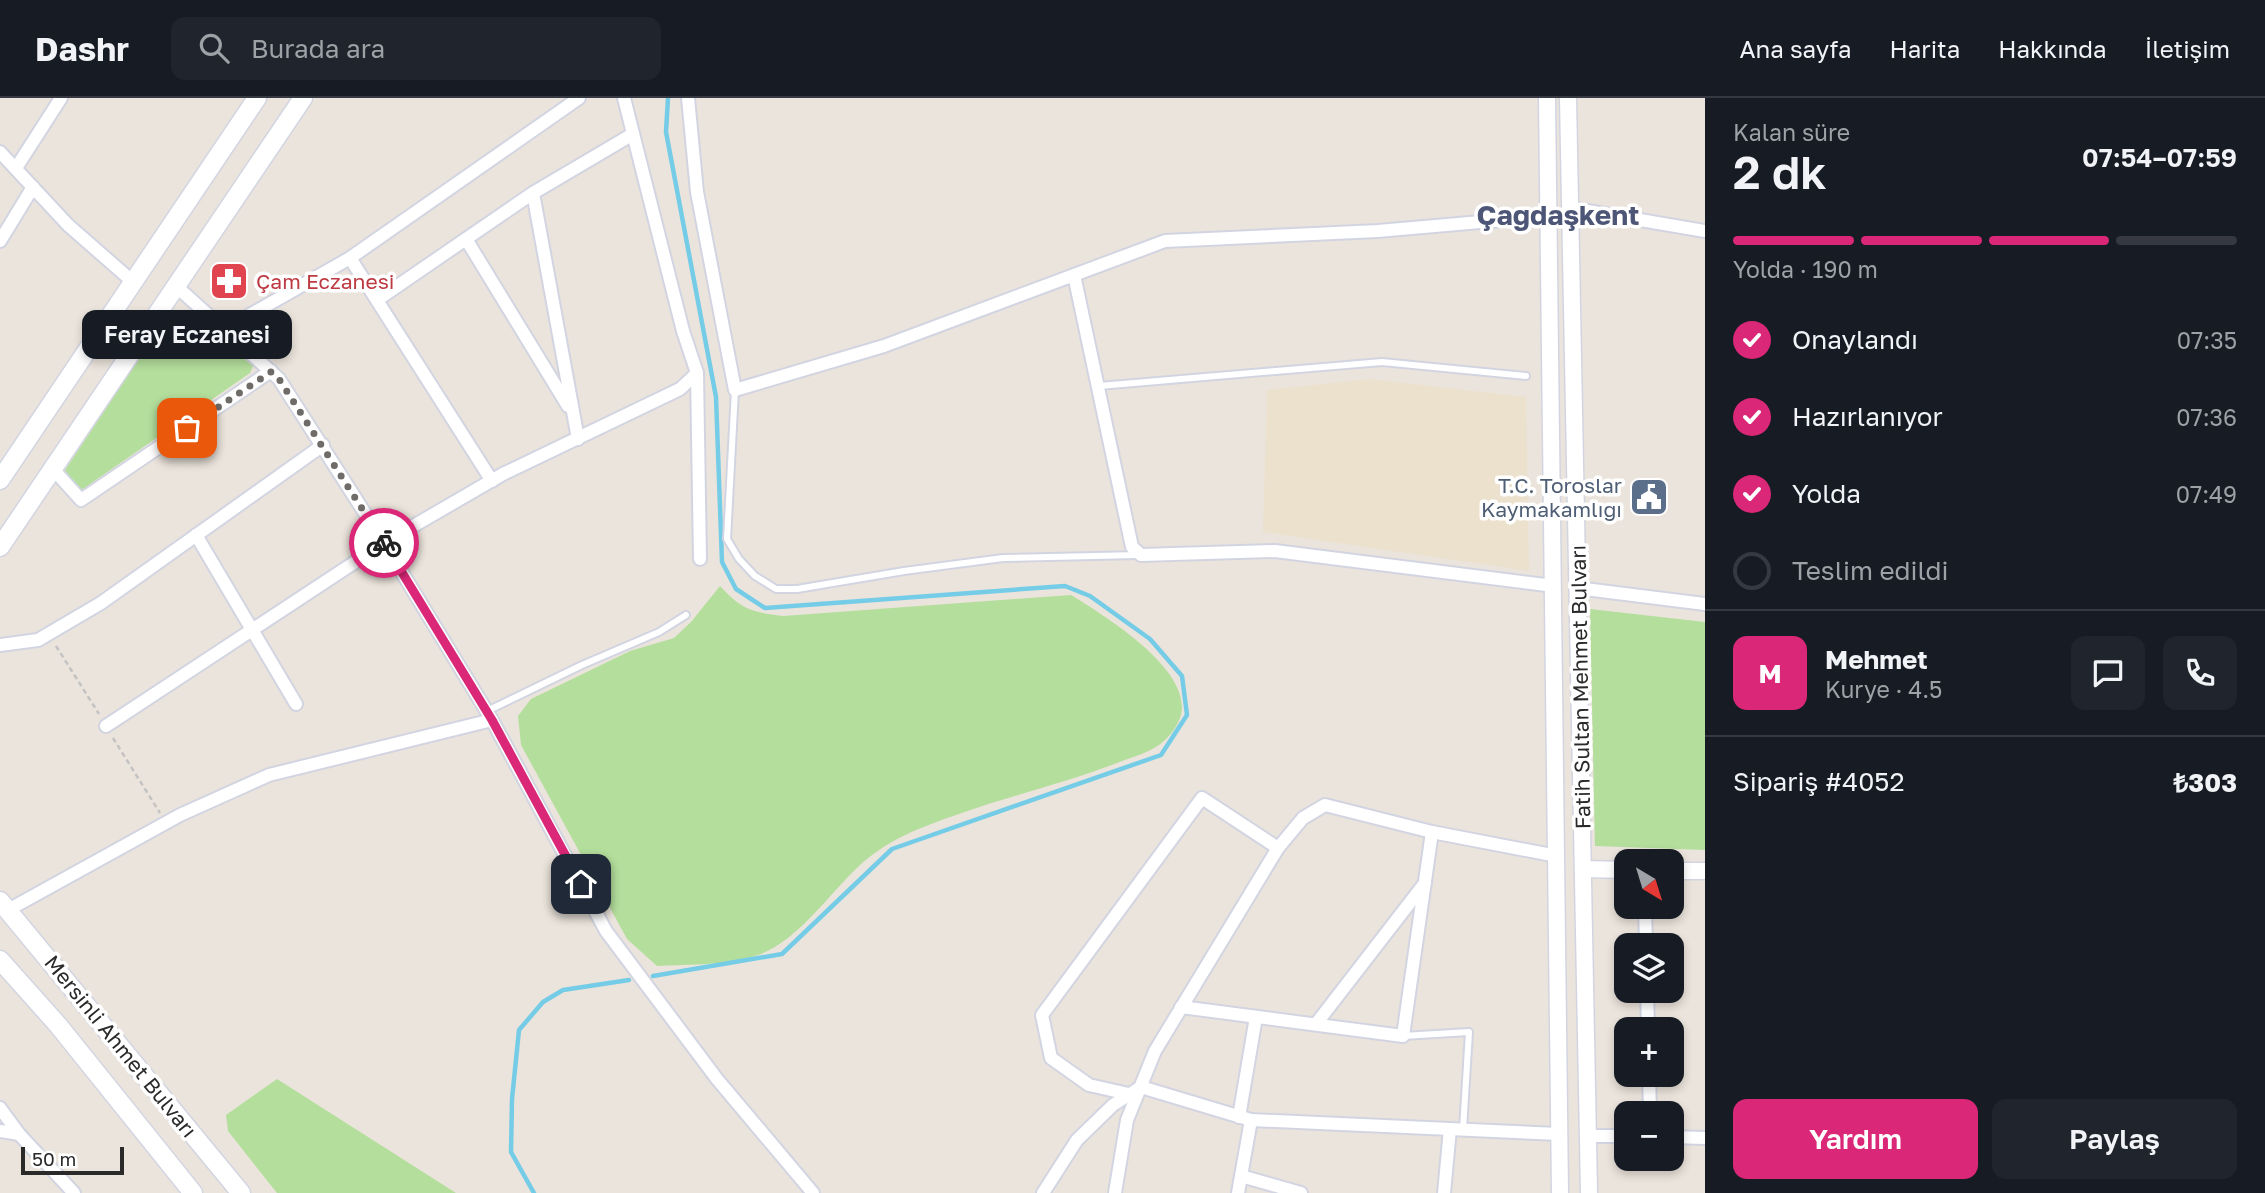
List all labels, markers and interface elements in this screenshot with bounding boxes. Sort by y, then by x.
search box [171,17,661,80]
text: Dashr [35,29,129,68]
icon: search [195,29,233,67]
text: Burada ara [251,33,385,64]
text: Ana sayfa [1740,34,1851,63]
text: Harita [1889,34,1960,63]
text: Hakkında [1998,34,2107,63]
text: İletişim [2145,34,2230,63]
text: Kalan süre [1733,118,1850,146]
text: 07:54–07:59 [2082,142,2237,173]
text: 2 dk [1733,144,1827,199]
district label: Çağdaşkent [1477,198,1639,231]
text: Yolda · 190 m [1733,255,1878,283]
pharmacy icon: Çam Eczanesi [208,260,250,302]
place label: Çam Eczanesi [256,268,394,294]
callout: Feray Eczanesi [82,309,292,358]
text: Feray Eczanesi [104,320,270,348]
icon: check [1733,321,1771,359]
text: Onaylandı [1792,324,1918,355]
text: 07:35 [2177,326,2237,354]
pin [157,398,217,458]
icon: check [1733,398,1771,436]
text: Hazırlanıyor [1792,401,1943,432]
text: 07:36 [2176,403,2237,431]
icon: bag [168,409,206,447]
place label: T.C. Toroslar Kaymakamlığı [1481,472,1622,522]
icon: check [1733,475,1771,513]
public building icon: T.C. Toroslar Kaymakamlığı [1628,476,1670,518]
text: Yolda [1792,478,1861,509]
text: 07:49 [2176,480,2237,508]
courier [349,508,419,578]
icon: bike [365,524,403,562]
street label: Fatih Sultan Mehmet Bulvarı [1565,545,1595,829]
text: Teslim edildi [1792,555,1949,586]
button: chat [2071,636,2145,710]
button: phone [2163,636,2237,710]
text: Mehmet [1825,644,1928,675]
text: M [1758,658,1782,689]
text: Kurye · 4.5 [1825,675,1942,703]
text: Sipariş #4052 [1733,766,1905,797]
text: ₺303 [2174,767,2237,798]
north arrow [1614,849,1684,919]
map controls [1614,849,1684,1171]
pin [551,854,611,914]
icon: home [562,865,600,903]
button: layers [1614,933,1684,1003]
street label: Mersinli Ahmet Bulvarı [39,950,203,1142]
button: + [1614,1017,1684,1087]
button: Yardım [1733,1099,1978,1179]
button: Paylaş [1992,1099,2237,1179]
button: − [1614,1101,1684,1171]
scale bar [21,1144,124,1176]
text: 50 m [32,1147,76,1170]

